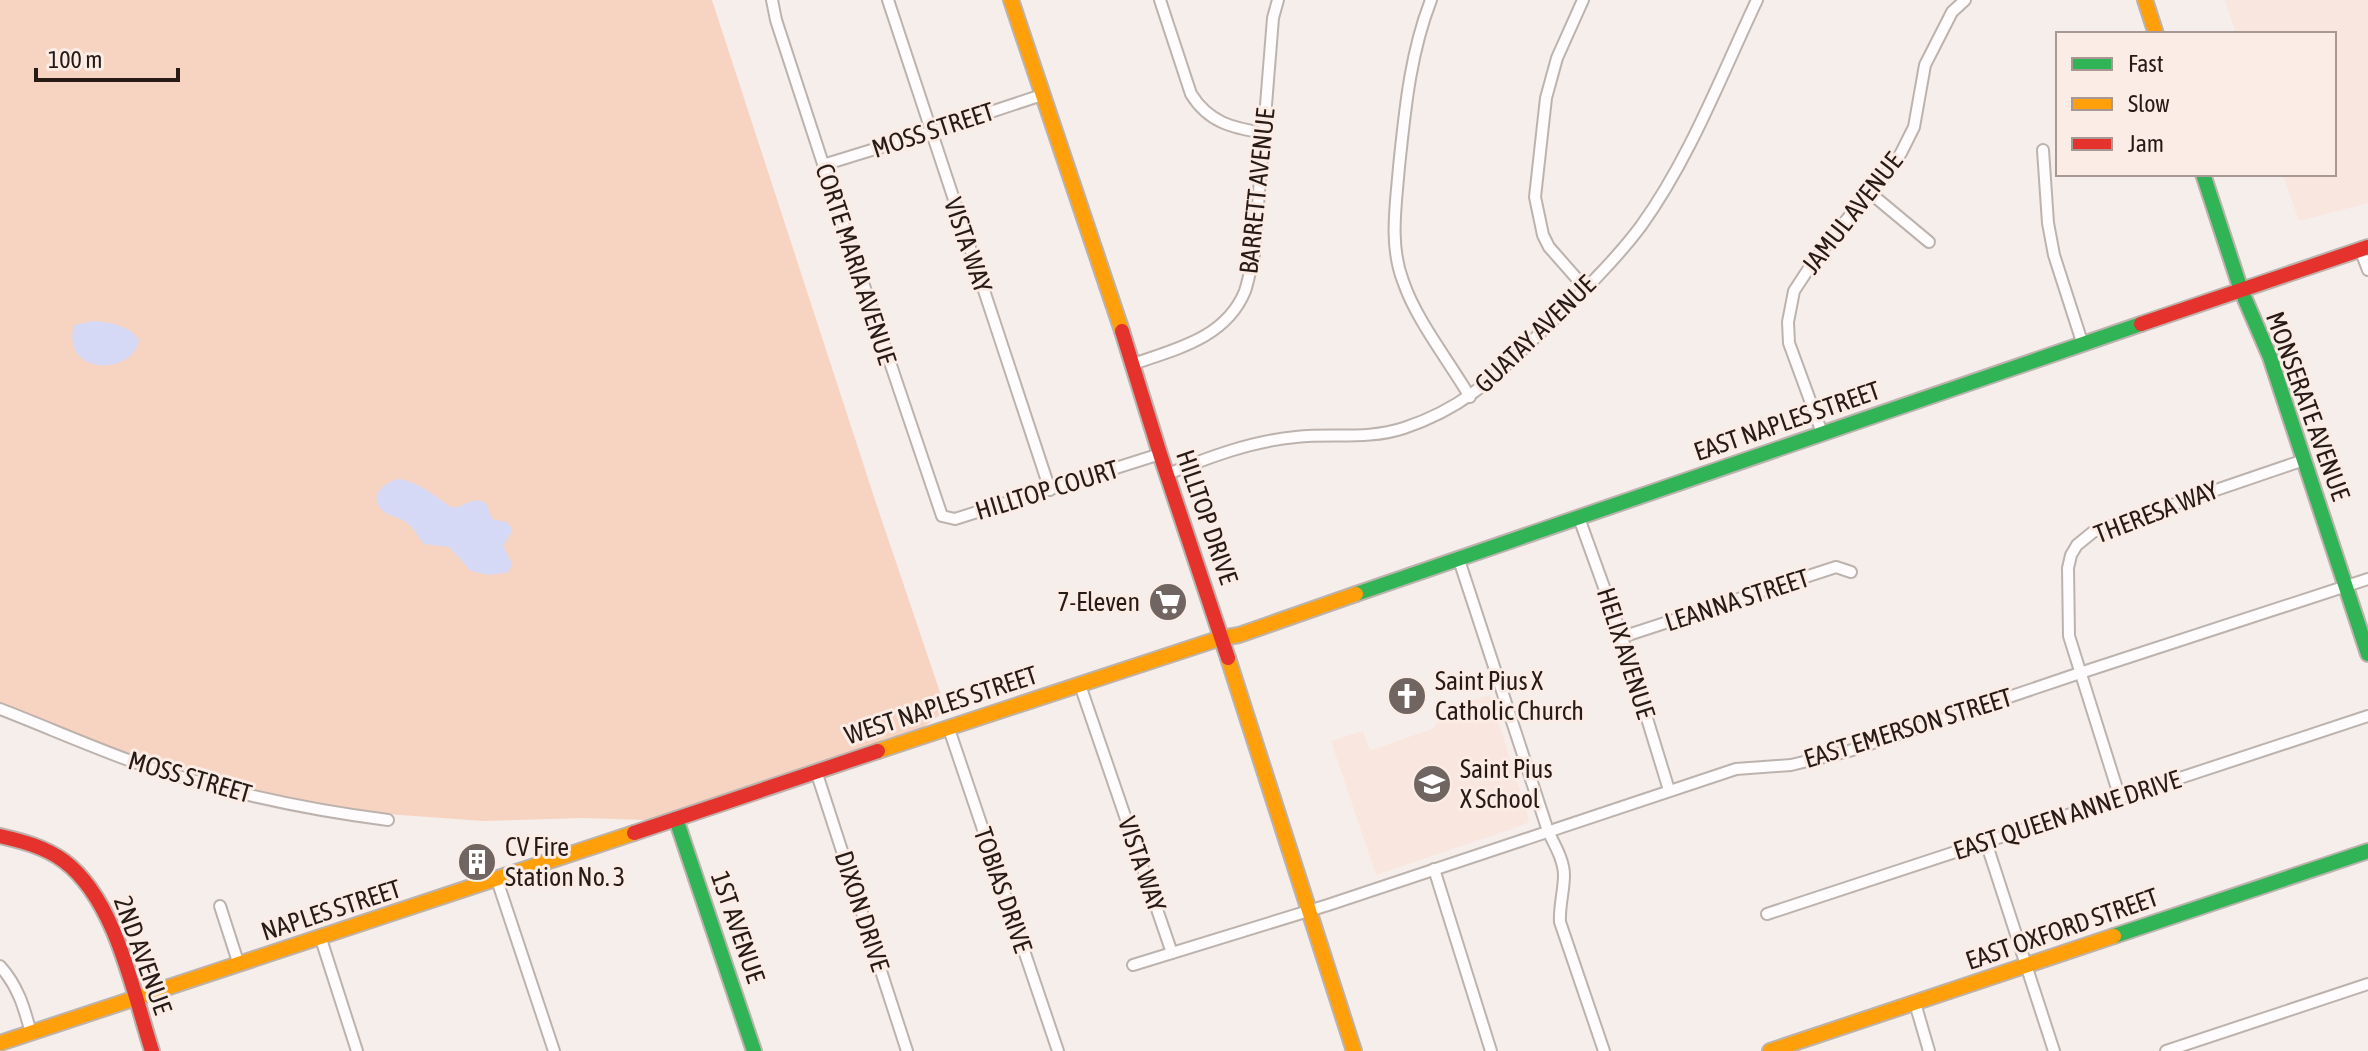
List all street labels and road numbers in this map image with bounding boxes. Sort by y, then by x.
street label: MOSS STREET [868,96,999,164]
street label: BARRETT AVENUE [1233,107,1281,275]
street label: JAMUL AVENUE [1795,147,1909,279]
street label: CORTE MARIA AVENUE [809,160,903,368]
street label: VISTA WAY [938,194,998,297]
street label: GUATAY AVENUE [1469,269,1601,399]
street label: MONSERATE AVENUE [2260,308,2356,504]
street label: EAST NAPLES STREET [1690,375,1885,467]
street label: HILLTOP DRIVE [1170,446,1244,588]
street label: HILLTOP COURT [972,454,1123,526]
street label: THERESA WAY [2090,475,2223,549]
street label: LEANNA STREET [1661,562,1813,637]
street label: HELIX AVENUE [1591,584,1661,722]
street label: WEST NAPLES STREET [841,659,1042,750]
street label: EAST EMERSON STREET [1800,682,2016,774]
street label: MOSS STREET [125,745,256,809]
street label: EAST QUEEN ANNE DRIVE [1949,764,2185,866]
street label: VISTA WAY [1112,813,1172,916]
street label: TOBIAS DRIVE [968,824,1038,956]
street label: DIXON DRIVE [828,847,896,975]
street label: 1ST AVENUE [705,867,771,987]
street label: NAPLES STREET [257,873,405,947]
street label: EAST OXFORD STREET [1962,882,2163,976]
street label: 2ND AVENUE [108,892,178,1018]

